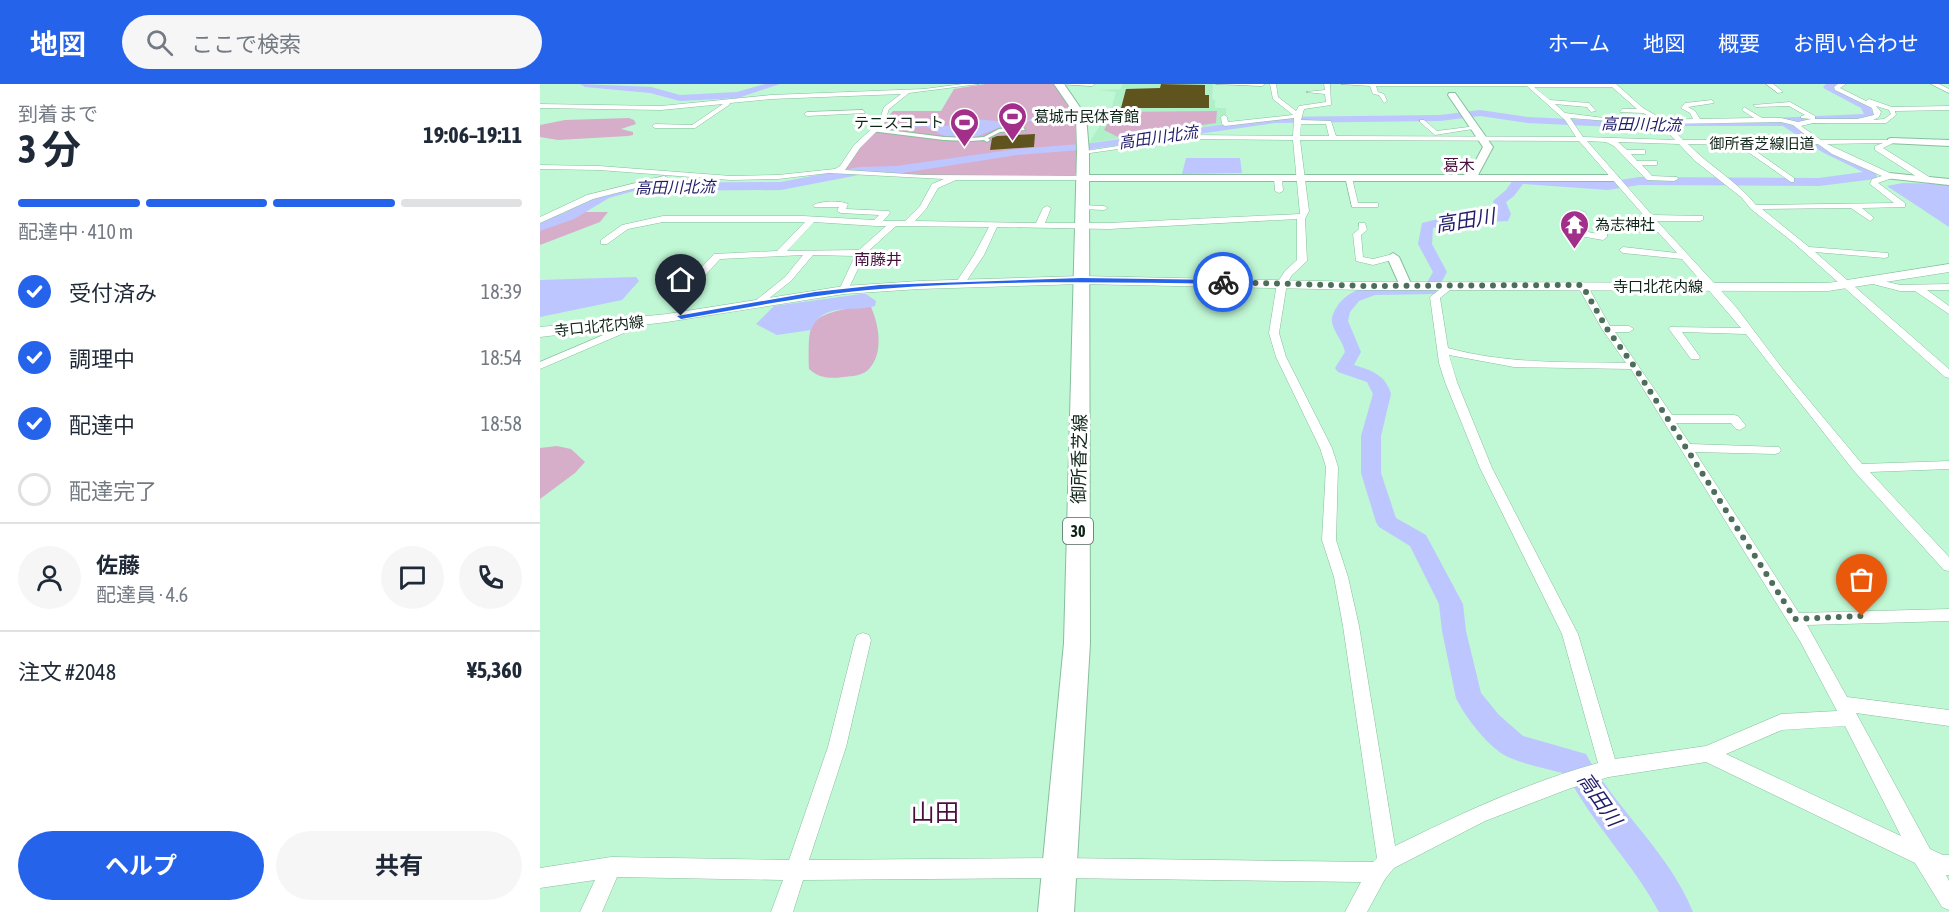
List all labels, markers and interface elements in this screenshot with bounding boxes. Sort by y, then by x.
search box [122,15,542,69]
icon: search [143,26,176,59]
text: 地図 [30,28,86,60]
text: ここで検索 [191,31,301,57]
text: ホーム [1548,31,1610,55]
text: 地図 [1643,31,1685,55]
text: 概要 [1718,31,1760,55]
text: お問い合わせ [1793,31,1919,55]
sports icon: 葛城市民体育館 [997,100,1029,142]
text: 到着まで [18,102,98,125]
sports icon: テニスコート [949,106,981,148]
place label: 葛城市民体育館 [1034,108,1139,125]
place label: テニスコート [854,114,944,131]
water label: 高田川北流 [1601,114,1684,134]
text: 19:06–19:11 [423,122,522,148]
water label: 高田川北流 [1117,122,1202,151]
text: 3 分 [18,127,81,171]
street label: 御所香芝線旧道 [1709,135,1815,152]
district label: 葛木 [1443,156,1475,174]
water label: 高田川北流 [635,177,718,197]
water label: 高田川 [1434,204,1498,236]
temple icon: 為志神社 [1558,208,1590,250]
place label: 為志神社 [1595,216,1655,233]
text: 配達中 · 410 m [18,220,133,243]
district label: 南藤井 [854,250,902,268]
courier [1193,252,1253,312]
pin [655,254,706,316]
icon: home [664,263,697,296]
icon: bike [1207,266,1240,299]
icon: check [18,275,51,308]
street label: 寺口北花内線 [1613,278,1703,295]
text: 受付済み [69,280,157,306]
text: 18:39 [481,280,522,303]
street label: 寺口北花内線 [553,313,645,339]
icon: check [18,341,51,374]
text: 調理中 [69,346,135,372]
text: 18:54 [481,346,522,369]
icon: check [18,407,51,440]
text: 配達中 [69,412,135,438]
text: 18:58 [481,412,522,435]
street label: 御所香芝線 [1068,414,1090,504]
text: 配達完了 [69,478,157,504]
road number: 30 [1063,518,1093,544]
button: person [18,546,81,609]
button: chat [381,546,444,609]
button: phone [459,546,522,609]
text: 佐藤 [96,552,140,578]
pin [1836,554,1887,616]
icon: bag [1845,563,1878,596]
text: 配達員 · 4.6 [96,583,188,606]
text: ¥5,360 [467,657,522,683]
text: 注文 #2048 [18,659,116,685]
water label: 高田川 [1573,768,1628,832]
district label: 山田 [911,799,959,826]
button: ヘルプ [18,831,264,900]
button: 共有 [276,831,522,900]

